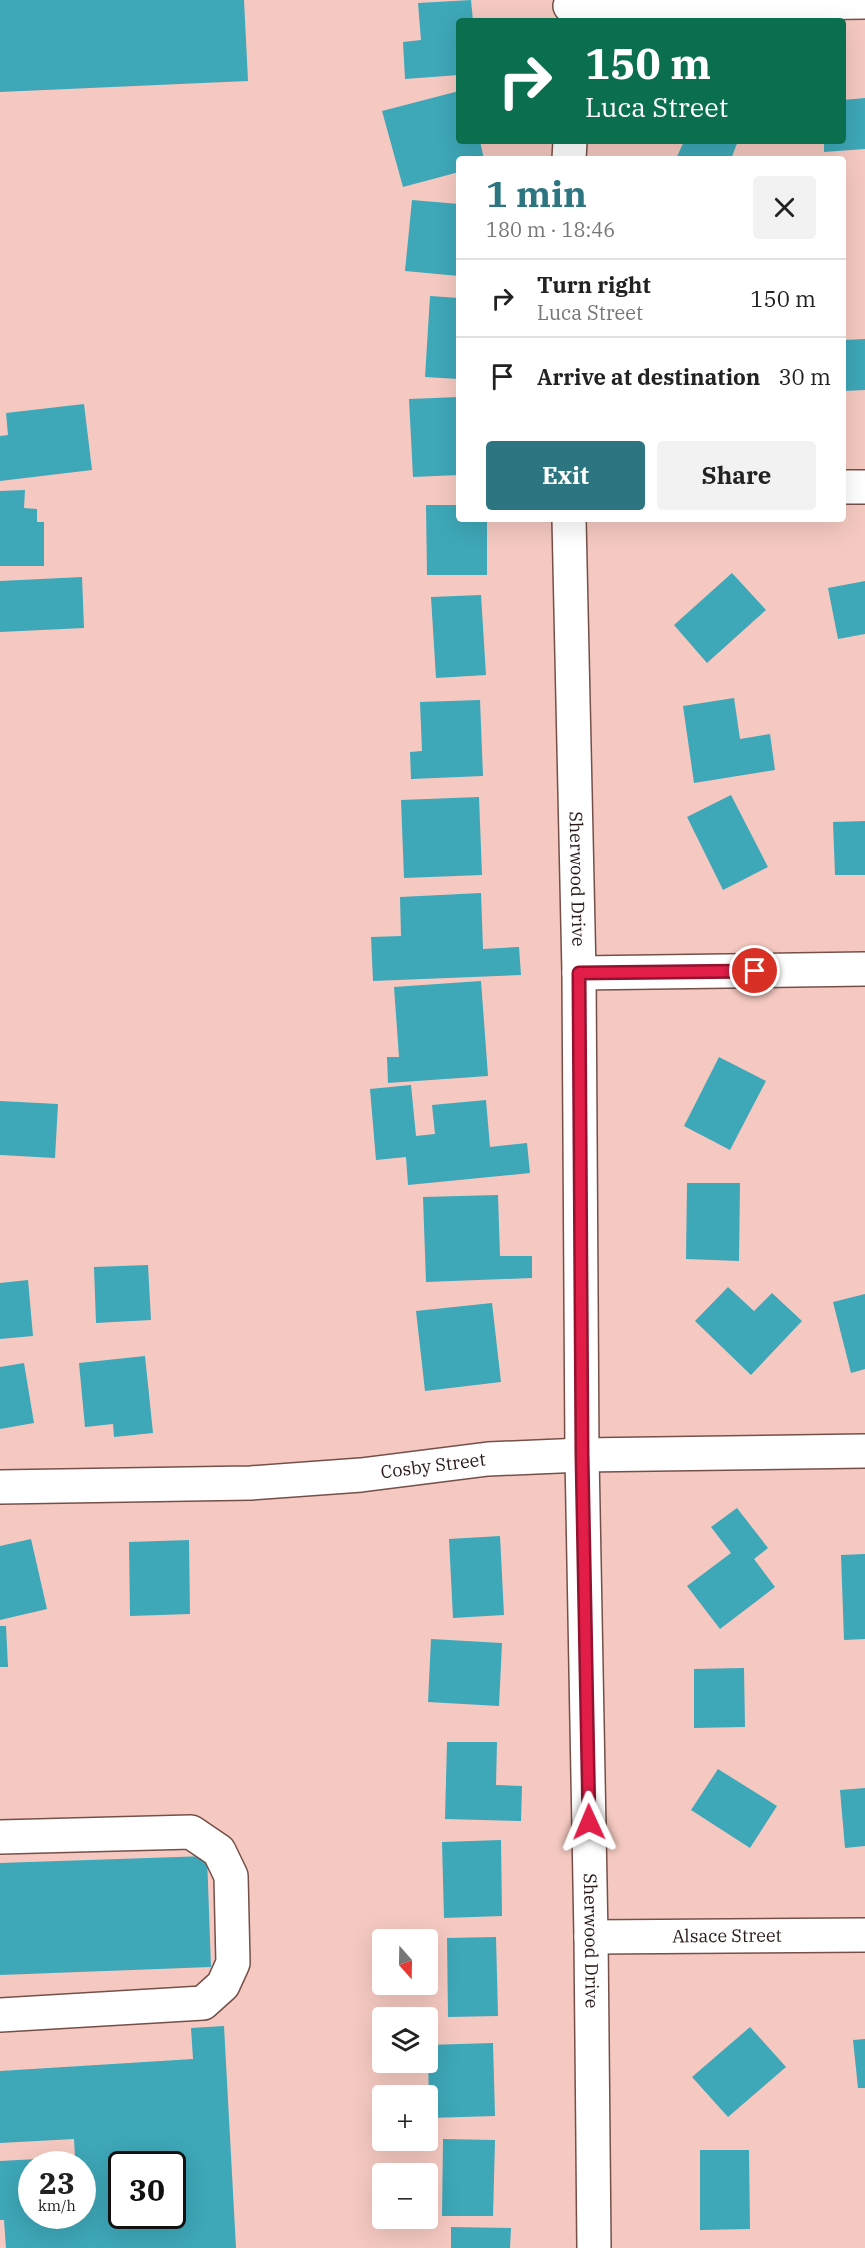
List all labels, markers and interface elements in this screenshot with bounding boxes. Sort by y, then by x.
text: 150 m [585,36,711,91]
icon: right [486,42,564,120]
text: Luca Street [585,89,728,124]
text: 1 min [486,170,587,217]
button: close [753,176,816,239]
text: 180 m · 18:46 [486,216,615,243]
text: Turn right [537,270,651,299]
icon: right [486,282,519,315]
text: 150 m [750,284,816,313]
text: Luca Street [537,299,643,326]
icon: arrive [486,360,519,393]
text: Arrive at destination [537,362,760,391]
text: 30 m [778,362,831,391]
button: Exit [486,441,645,510]
button: Share [657,441,816,510]
street label: Sherwood Drive [564,811,590,947]
pin [729,945,780,996]
icon: arrive [738,954,771,987]
street label: Cosby Street [379,1447,487,1483]
position arrow [557,1790,621,1854]
street label: Sherwood Drive [579,1873,604,2008]
street label: Alsace Street [672,1924,782,1947]
north arrow [372,1929,438,1995]
map controls [372,1929,438,2229]
button: layers [372,2007,438,2073]
button: + [372,2085,438,2151]
speed limit sign: 30 [108,2151,186,2229]
text: 23 [39,2163,75,2202]
button: − [372,2163,438,2229]
text: km/h [38,2196,76,2215]

